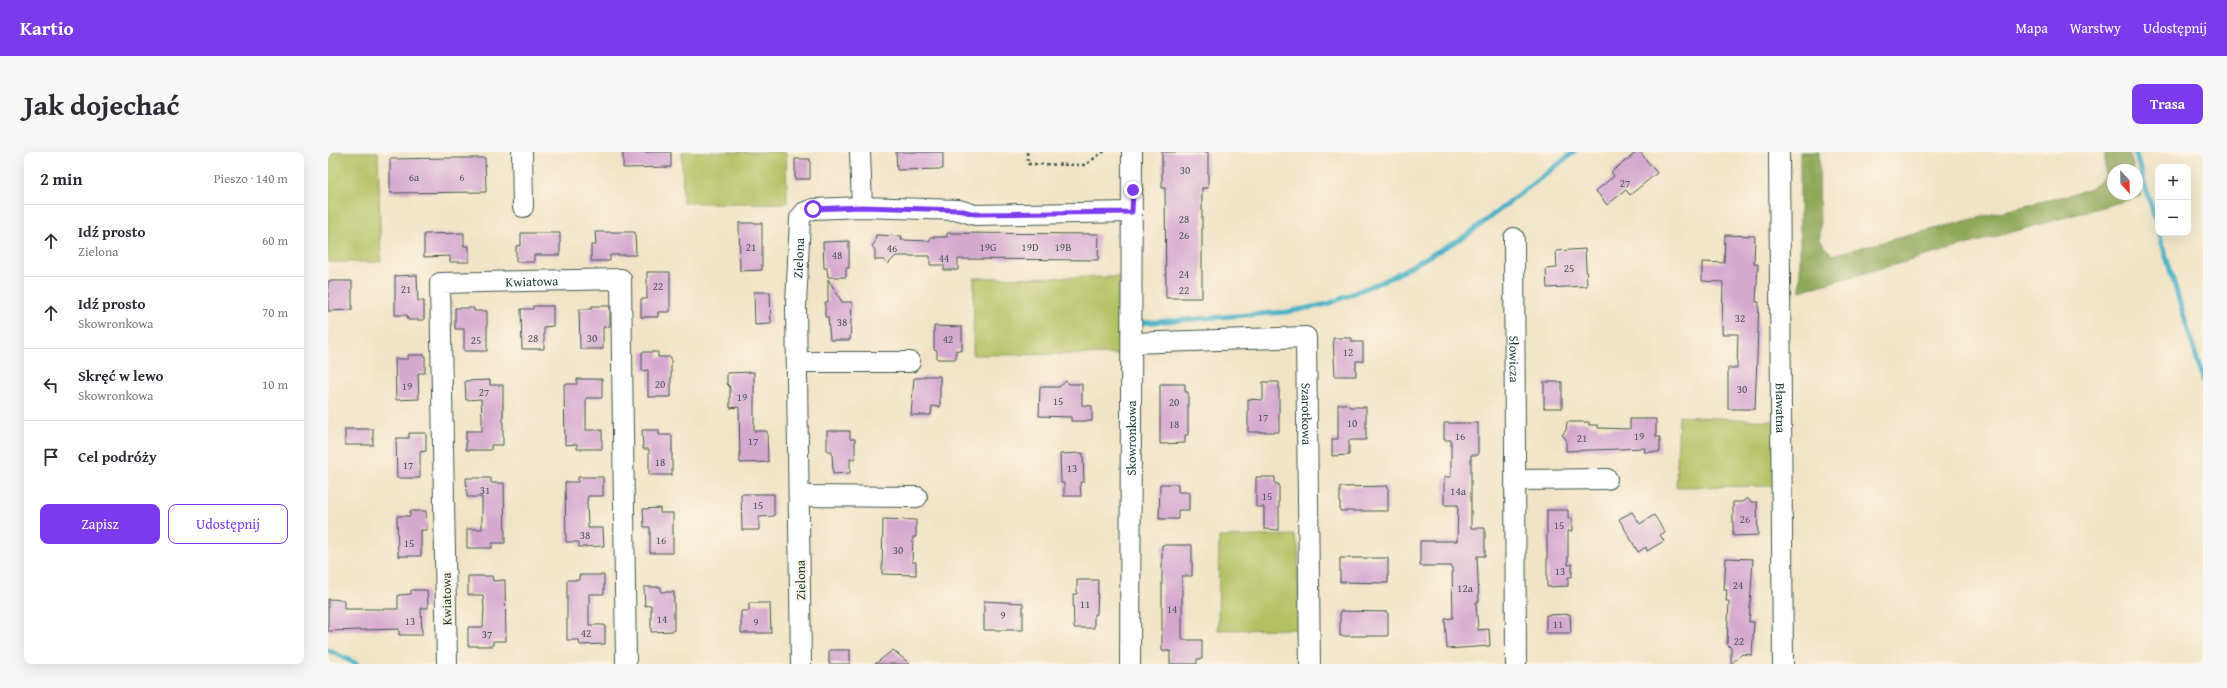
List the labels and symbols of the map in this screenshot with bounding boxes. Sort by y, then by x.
house number: 30 [1180,162,1190,178]
north arrow [2107,164,2143,200]
house number: 6a [409,169,420,185]
house number: 6 [459,169,465,185]
house number: 27 [1620,175,1630,191]
route end [1124,181,1142,199]
route start [804,200,822,218]
house number: 28 [1179,211,1189,227]
house number: 26 [1179,227,1189,243]
street label: Zielona [788,237,809,279]
house number: 21 [746,239,756,255]
house number: 19G [979,239,997,255]
house number: 19D [1021,239,1039,255]
house number: 19B [1055,239,1071,255]
house number: 46 [887,240,897,256]
house number: 48 [832,247,842,263]
house number: 44 [939,250,949,266]
house number: 25 [1564,260,1574,276]
house number: 24 [1179,266,1189,282]
street label: Kwiatowa [505,271,559,292]
house number: 22 [653,278,663,294]
house number: 21 [401,281,411,297]
house number: 22 [1179,282,1189,298]
house number: 32 [1735,310,1745,326]
house number: 38 [837,314,847,330]
house number: 28 [528,330,538,346]
house number: 30 [587,330,597,346]
house number: 42 [943,331,953,347]
house number: 25 [471,332,481,348]
street label: Słowicza [1504,335,1524,383]
house number: 12 [1343,344,1353,360]
house number: 20 [655,376,665,392]
house number: 19 [402,378,412,394]
house number: 30 [1737,381,1747,397]
street label: Szarotkowa [1297,382,1316,446]
street label: Bławatna [1771,383,1790,434]
house number: 27 [479,384,489,400]
house number: 19 [737,389,747,405]
house number: 15 [1053,393,1063,409]
house number: 20 [1169,394,1179,410]
street label: Skowronkowa [1122,399,1141,476]
house number: 17 [1258,409,1268,425]
house number: 10 [1347,415,1357,431]
house number: 18 [1169,416,1179,432]
house number: 16 [1455,428,1465,444]
house number: 19 [1634,428,1644,444]
house number: 21 [1577,430,1587,446]
house number: 17 [748,433,758,449]
house number: 18 [655,454,665,470]
house number: 17 [403,457,413,473]
house number: 13 [1067,460,1077,476]
house number: 31 [480,482,490,498]
house number: 14a [1450,483,1467,499]
house number: 15 [1262,488,1272,504]
house number: 15 [753,497,763,513]
house number: 26 [1740,511,1750,527]
house number: 15 [1554,517,1564,533]
house number: 38 [580,527,590,543]
house number: 16 [656,532,666,548]
house number: 15 [404,535,414,551]
house number: 30 [893,542,903,558]
street label: Zielona [791,559,810,600]
house number: 13 [1555,563,1565,579]
street label: Kwiatowa [437,572,456,626]
house number: 24 [1733,577,1743,593]
house number: 12a [1457,580,1474,596]
house number: 11 [1080,596,1090,612]
house number: 14 [1167,601,1177,617]
house number: 9 [1000,607,1006,623]
house number: 14 [657,611,667,627]
house number: 13 [405,613,415,629]
house number: 9 [753,614,759,630]
house number: 11 [1553,616,1563,632]
house number: 42 [581,625,591,641]
house number: 37 [482,626,492,642]
house number: 22 [1734,633,1744,649]

